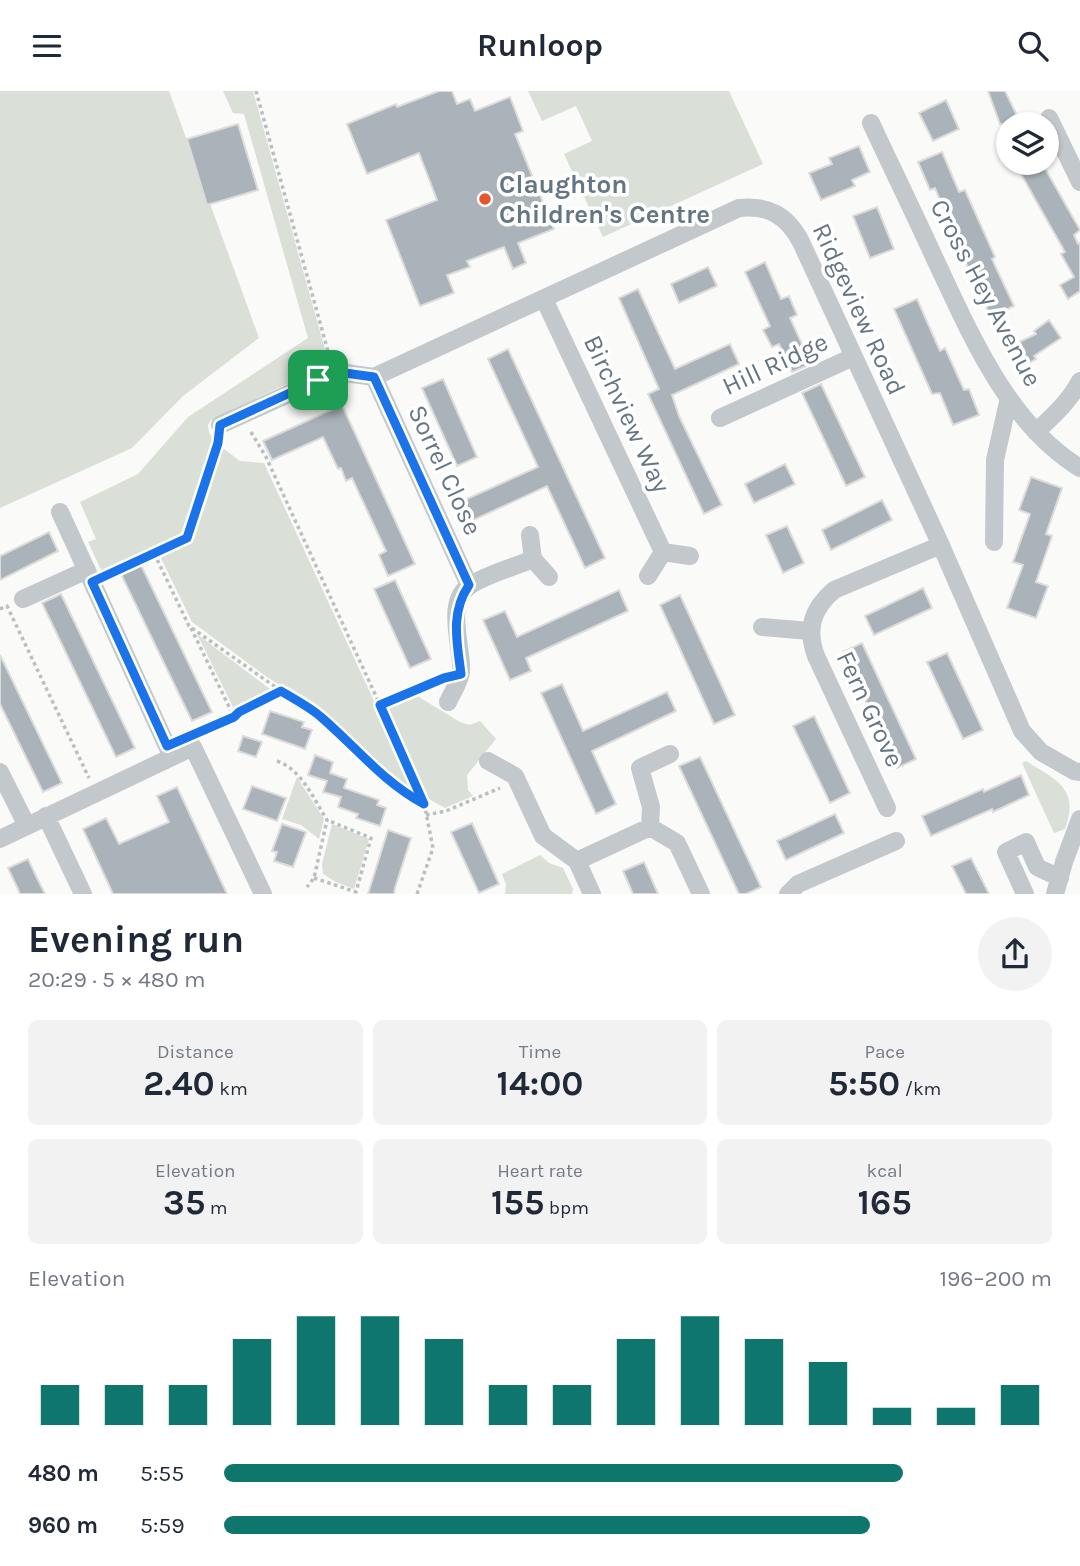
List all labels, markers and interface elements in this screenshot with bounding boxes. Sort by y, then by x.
icon: menu [28,27,66,65]
text: Runloop [477,27,603,64]
icon: search [1014,27,1052,65]
map controls [996,112,1059,175]
button: layers [996,112,1059,175]
place label: Claughton Children's Centre [499,169,710,230]
marker: Claughton Children's Centre [477,191,493,207]
street label: Cross Hey Avenue [924,194,1048,392]
street label: Ridgeview Road [806,218,912,400]
street label: Hill Ridge [717,326,833,402]
street label: Birchview Way [577,330,677,498]
pin [288,350,348,410]
icon: arrive [299,361,337,399]
street label: Sorrel Close [401,400,489,540]
street label: Fern Grove [830,646,910,772]
text: Evening run [28,917,244,962]
button: share [978,917,1052,991]
text: 20:29 · 5 × 480 m [28,966,206,993]
text: Distance [157,1041,234,1063]
text: Time [519,1041,561,1063]
text: Pace [864,1041,905,1063]
text: 2.40 [143,1063,215,1104]
text: 14:00 [496,1063,584,1104]
text: 5:50 [828,1063,900,1104]
text: km [215,1078,248,1100]
text: /km [900,1078,941,1100]
text: Elevation [155,1160,236,1182]
text: Heart rate [497,1160,583,1182]
text: kcal [867,1160,903,1182]
text: 35 [163,1182,205,1223]
text: 155 [491,1182,544,1223]
text: 165 [858,1182,912,1223]
text: m [205,1197,228,1219]
text: bpm [544,1197,589,1219]
text: Elevation [28,1265,125,1292]
text: 196–200 m [939,1265,1052,1292]
text: 480 m [28,1460,99,1487]
text: 5:55 [140,1460,184,1487]
text: 960 m [28,1512,98,1539]
text: 5:59 [140,1512,185,1539]

